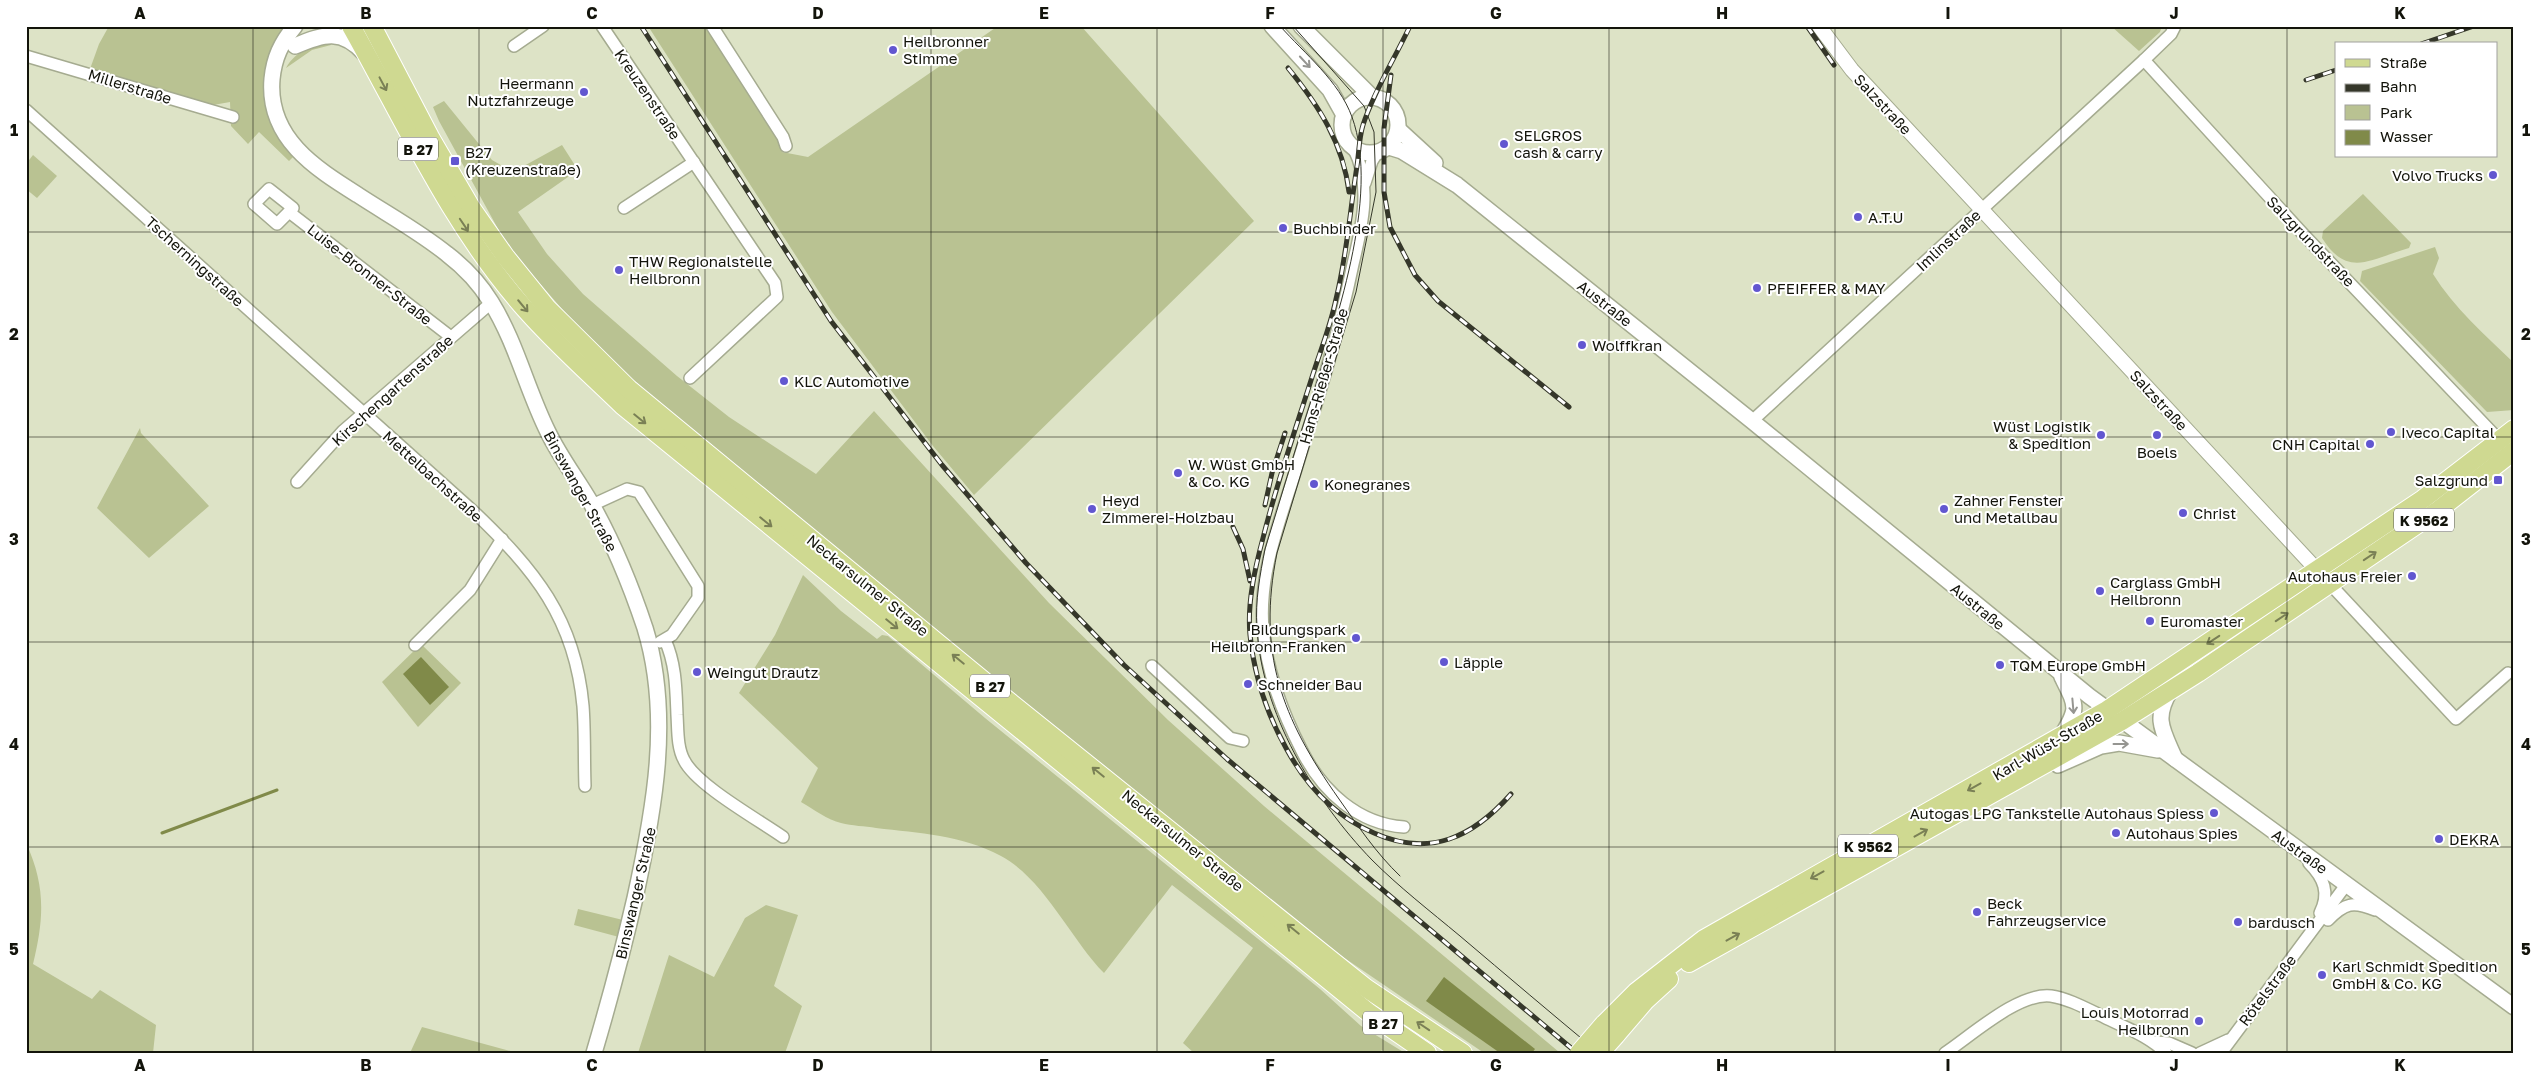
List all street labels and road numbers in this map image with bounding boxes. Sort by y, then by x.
street label: Kreuzenstraße [611,45,685,143]
street label: Millerstraße [86,65,174,107]
street label: Salzstraße [1850,70,1916,138]
road number: B 27 [398,138,438,160]
street label: Salzgrundstraße [2263,192,2359,290]
street label: Imlinstraße [1912,205,1984,274]
street label: Tscherningstraße [142,212,248,310]
street label: Luise-Bronner-Straße [304,220,436,328]
street label: Austraße [1574,276,1636,330]
street label: Hans-Rießer-Straße [1295,306,1351,446]
street label: Kirschengartenstraße [328,331,457,449]
street label: Salzstraße [2126,366,2192,434]
street label: Mettelbachstraße [380,427,487,526]
street label: Binswanger Straße [540,428,622,555]
road number: K 9562 [2394,508,2454,532]
street label: Neckarsulmer Straße [804,530,933,640]
street label: Austraße [1947,579,2009,633]
road number: B 27 [970,674,1010,698]
street label: Karl-Wüst-Straße [1989,706,2105,784]
street label: Neckarsulmer Straße [1119,785,1248,895]
street label: Binswanger Straße [611,825,659,961]
street label: Austraße [2269,825,2332,877]
road number: K 9562 [1838,834,1898,858]
street label: Rötelstraße [2235,951,2300,1029]
road number: B 27 [1363,1011,1403,1034]

